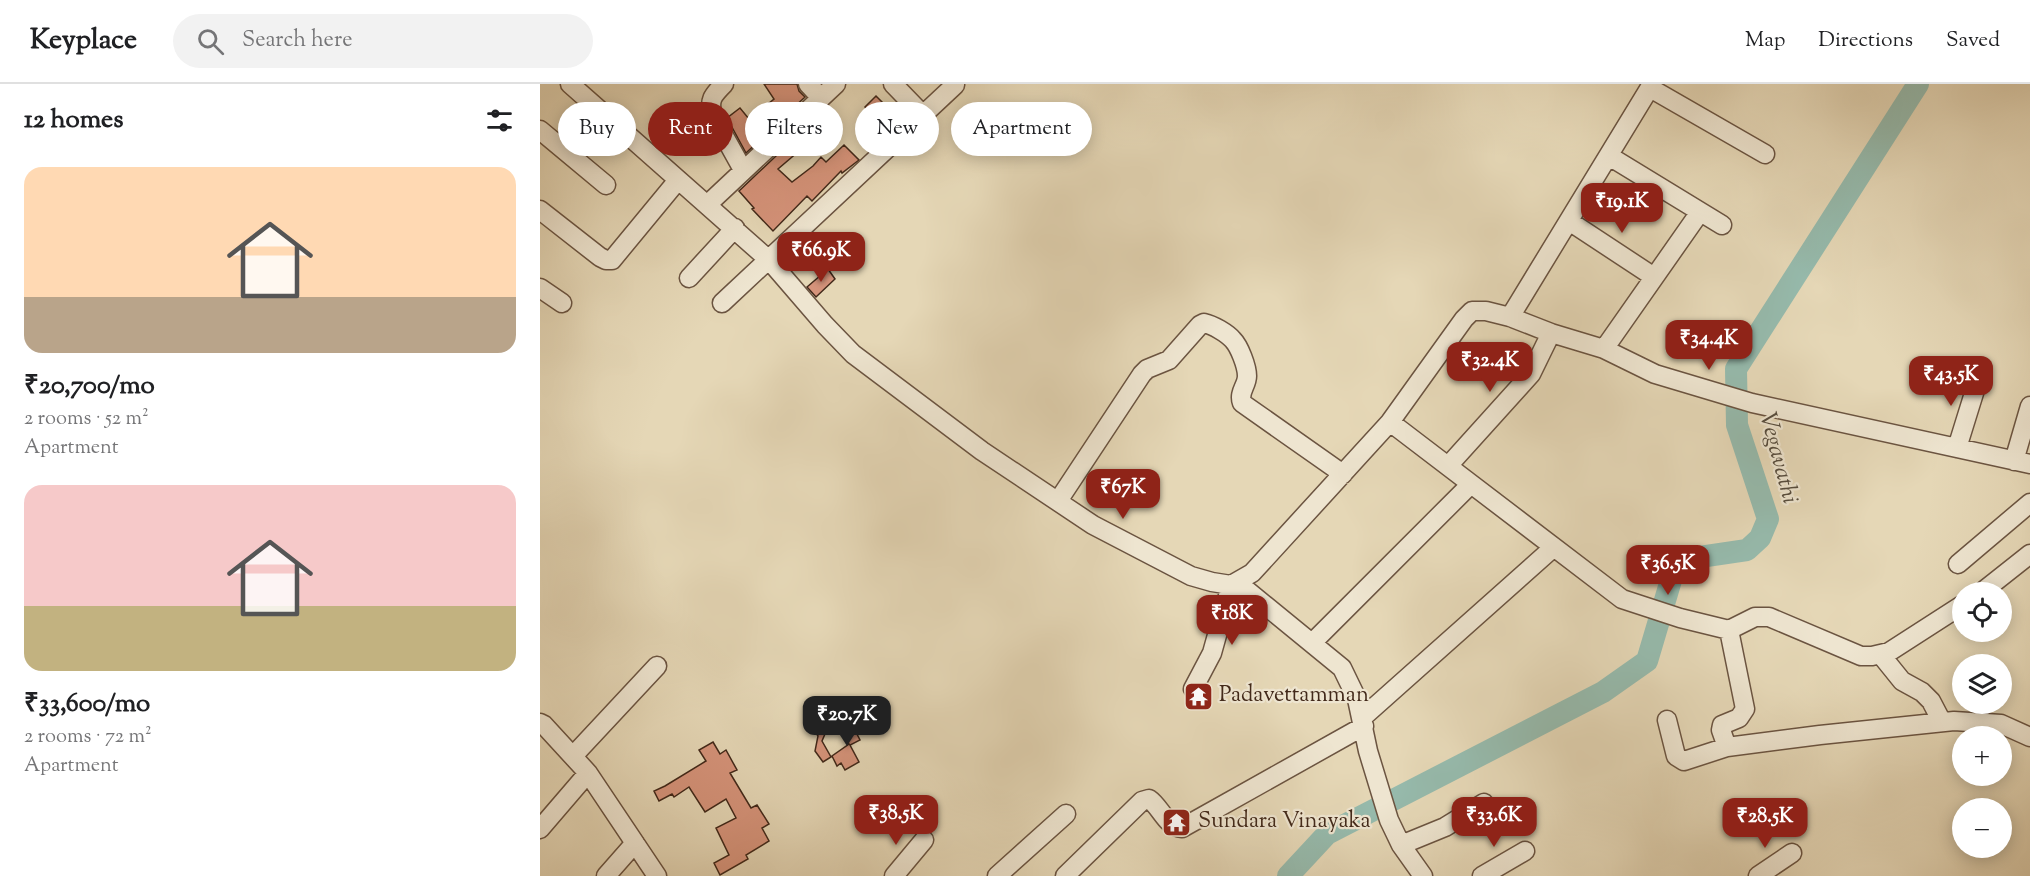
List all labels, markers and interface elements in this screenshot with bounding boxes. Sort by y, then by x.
search box [173,14,593,68]
text: Keyplace [30,21,137,61]
icon: search [194,25,227,58]
text: Search here [242,25,352,57]
text: Map [1745,26,1785,56]
text: Directions [1818,26,1913,56]
text: Saved [1946,26,2000,56]
text: 12 homes [24,102,123,139]
chip: Buy [558,102,636,156]
chip: Rent [648,102,733,156]
chip: Filters [745,102,843,156]
chip: New [855,102,939,156]
chip: Apartment [951,102,1092,156]
icon: filters [483,104,516,137]
pin: ₹19.1K [1573,183,1671,234]
text: ₹19.1K [1595,188,1649,217]
icon: home [216,206,324,314]
pin: ₹66.9K [772,232,870,283]
text: ₹66.9K [791,237,851,266]
pin: ₹34.4K [1660,320,1758,371]
text: ₹34.4K [1679,325,1739,354]
pin: ₹32.4K [1441,342,1539,393]
text: ₹32.4K [1461,347,1519,376]
pin: ₹43.5K [1902,356,2000,407]
text: ₹43.5K [1923,361,1979,390]
text: ₹20,700/mo [24,368,155,405]
text: 2 rooms · 52 m² [24,405,149,434]
water label: Vegavathi [1749,408,1807,508]
text: Apartment [24,434,119,463]
pin: ₹67K [1087,469,1159,520]
text: ₹67K [1100,474,1146,503]
icon: home [216,524,324,632]
pin: ₹36.5K [1619,545,1717,596]
text: ₹36.5K [1640,550,1696,579]
map controls [1952,582,2012,858]
button: locate [1952,582,2012,642]
pin: ₹18K [1196,595,1268,646]
text: ₹18K [1211,600,1253,629]
button: layers [1952,654,2012,714]
temple icon: Padavettamman [1182,680,1214,712]
place label: Padavettamman [1219,680,1369,712]
text: ₹33,600/mo [24,686,150,723]
pin: ₹20.7K [798,696,896,747]
text: ₹20.7K [817,701,877,730]
text: 2 rooms · 72 m² [24,723,152,752]
button: + [1952,726,2012,786]
text: Apartment [24,752,119,781]
pin: ₹38.5K [847,795,945,846]
pin: ₹33.6K [1445,797,1543,848]
pin: ₹28.5K [1716,798,1814,849]
button: − [1952,798,2012,858]
text: ₹38.5K [868,800,924,829]
text: ₹33.6K [1466,802,1522,831]
text: ₹28.5K [1737,803,1793,832]
temple icon: Sundara Vinayaka [1161,806,1193,838]
place label: Sundara Vinayaka [1198,806,1371,838]

